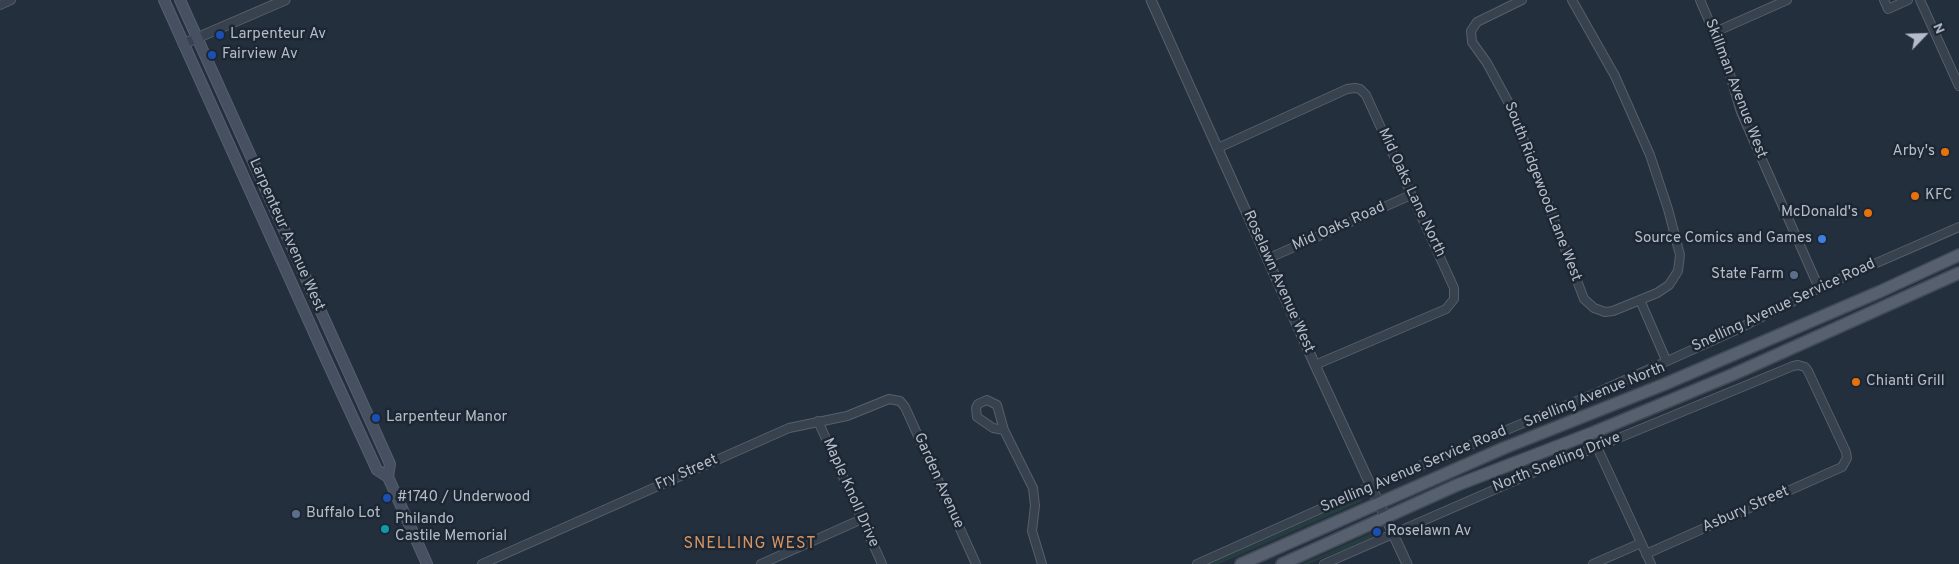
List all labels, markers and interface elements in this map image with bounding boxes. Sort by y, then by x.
north arrow [1899,10,1949,60]
street label: Skillman Avenue West [1700,17,1770,161]
text: N [1928,21,1948,37]
place label: Larpenteur Av [230,26,326,44]
marker: Larpenteur Av [214,29,226,41]
place label: Fairview Av [222,46,298,64]
marker: Fairview Av [206,49,218,61]
street label: South Ridgewood Lane West [1499,100,1585,284]
street label: Mid Oaks Lane North [1373,126,1449,260]
place label: Arby's [1893,143,1935,161]
marker: Arby's [1939,146,1951,158]
street label: Larpenteur Avenue West [244,156,328,314]
place label: KFC [1925,187,1953,205]
marker: KFC [1909,190,1921,202]
street label: Mid Oaks Road [1290,199,1388,255]
place label: McDonald's [1781,204,1858,222]
marker: McDonald's [1862,207,1874,219]
street label: Roselawn Avenue West [1239,208,1317,356]
place label: Source Comics and Games [1634,230,1812,248]
marker: Source Comics and Games [1816,233,1828,245]
street label: Snelling Avenue Service Road [1690,256,1878,356]
place label: State Farm [1711,266,1784,284]
marker: State Farm [1788,269,1800,281]
street label: Snelling Avenue North [1522,359,1668,433]
place label: Chianti Grill [1866,373,1945,391]
marker: Chianti Grill [1850,376,1862,388]
place label: Larpenteur Manor [386,409,507,427]
marker: Larpenteur Manor [370,412,382,424]
street label: Snelling Avenue Service Road [1318,423,1510,517]
street label: North Snelling Drive [1491,429,1623,497]
street label: Garden Avenue [909,430,967,532]
street label: Maple Knoll Drive [818,436,882,550]
street label: Fry Street [653,451,721,495]
street label: Asbury Street [1700,483,1792,537]
place label: #1740 / Underwood [397,489,530,507]
marker: #1740 / Underwood [381,492,393,504]
place label: Buffalo Lot [306,505,380,523]
marker: Buffalo Lot [290,508,302,520]
place label: Philando Castile Memorial [395,511,507,546]
marker: Philando Castile Memorial [379,523,391,535]
place label: Roselawn Av [1387,523,1471,541]
marker: Roselawn Av [1371,526,1383,538]
district label: SNELLING WEST [682,535,818,555]

